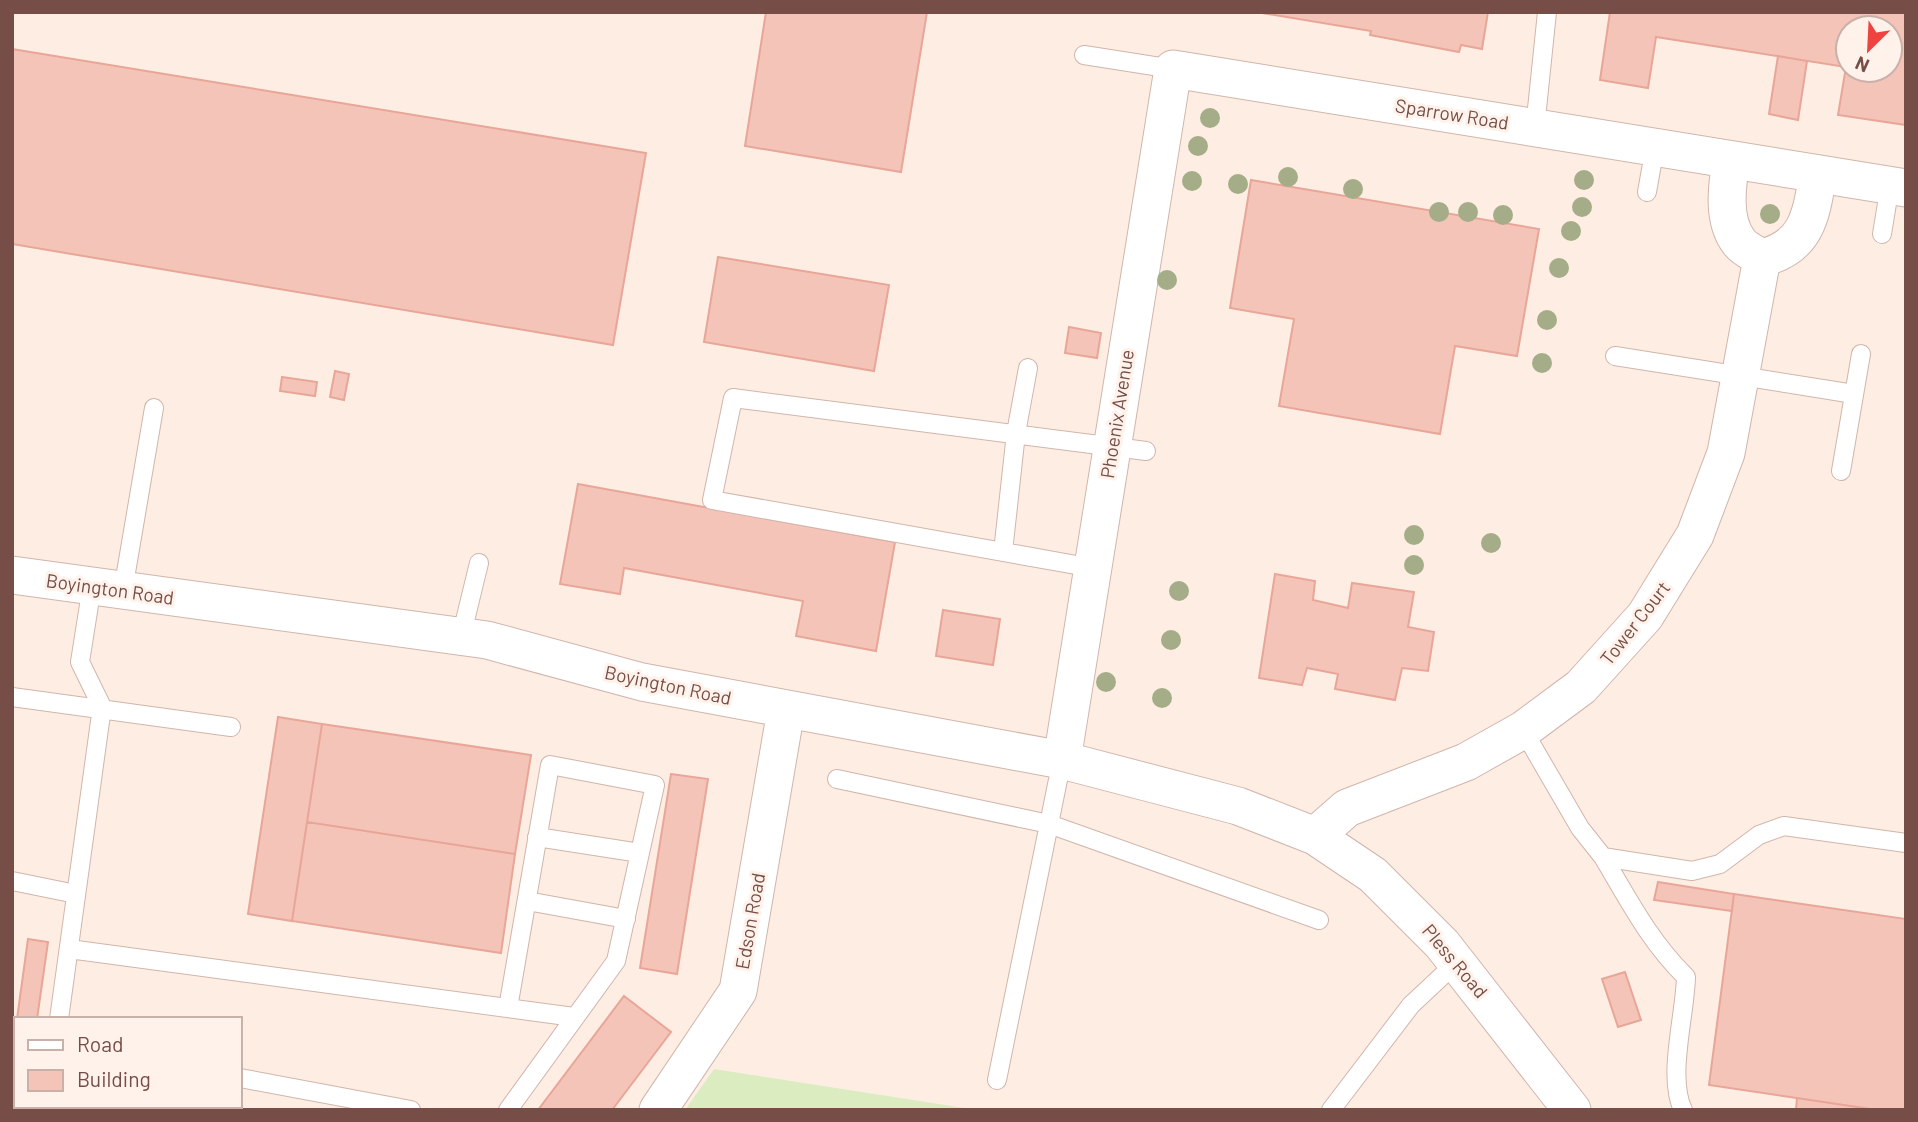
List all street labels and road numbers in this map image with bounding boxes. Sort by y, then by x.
street label: Sparrow Road [1394,93,1510,134]
street label: Phoenix Avenue [1095,348,1138,480]
street label: Boyington Road [45,568,176,609]
street label: Tower Court [1595,576,1674,669]
street label: Boyington Road [603,660,734,709]
street label: Edson Road [730,871,769,971]
street label: Pless Road [1418,919,1493,1002]

